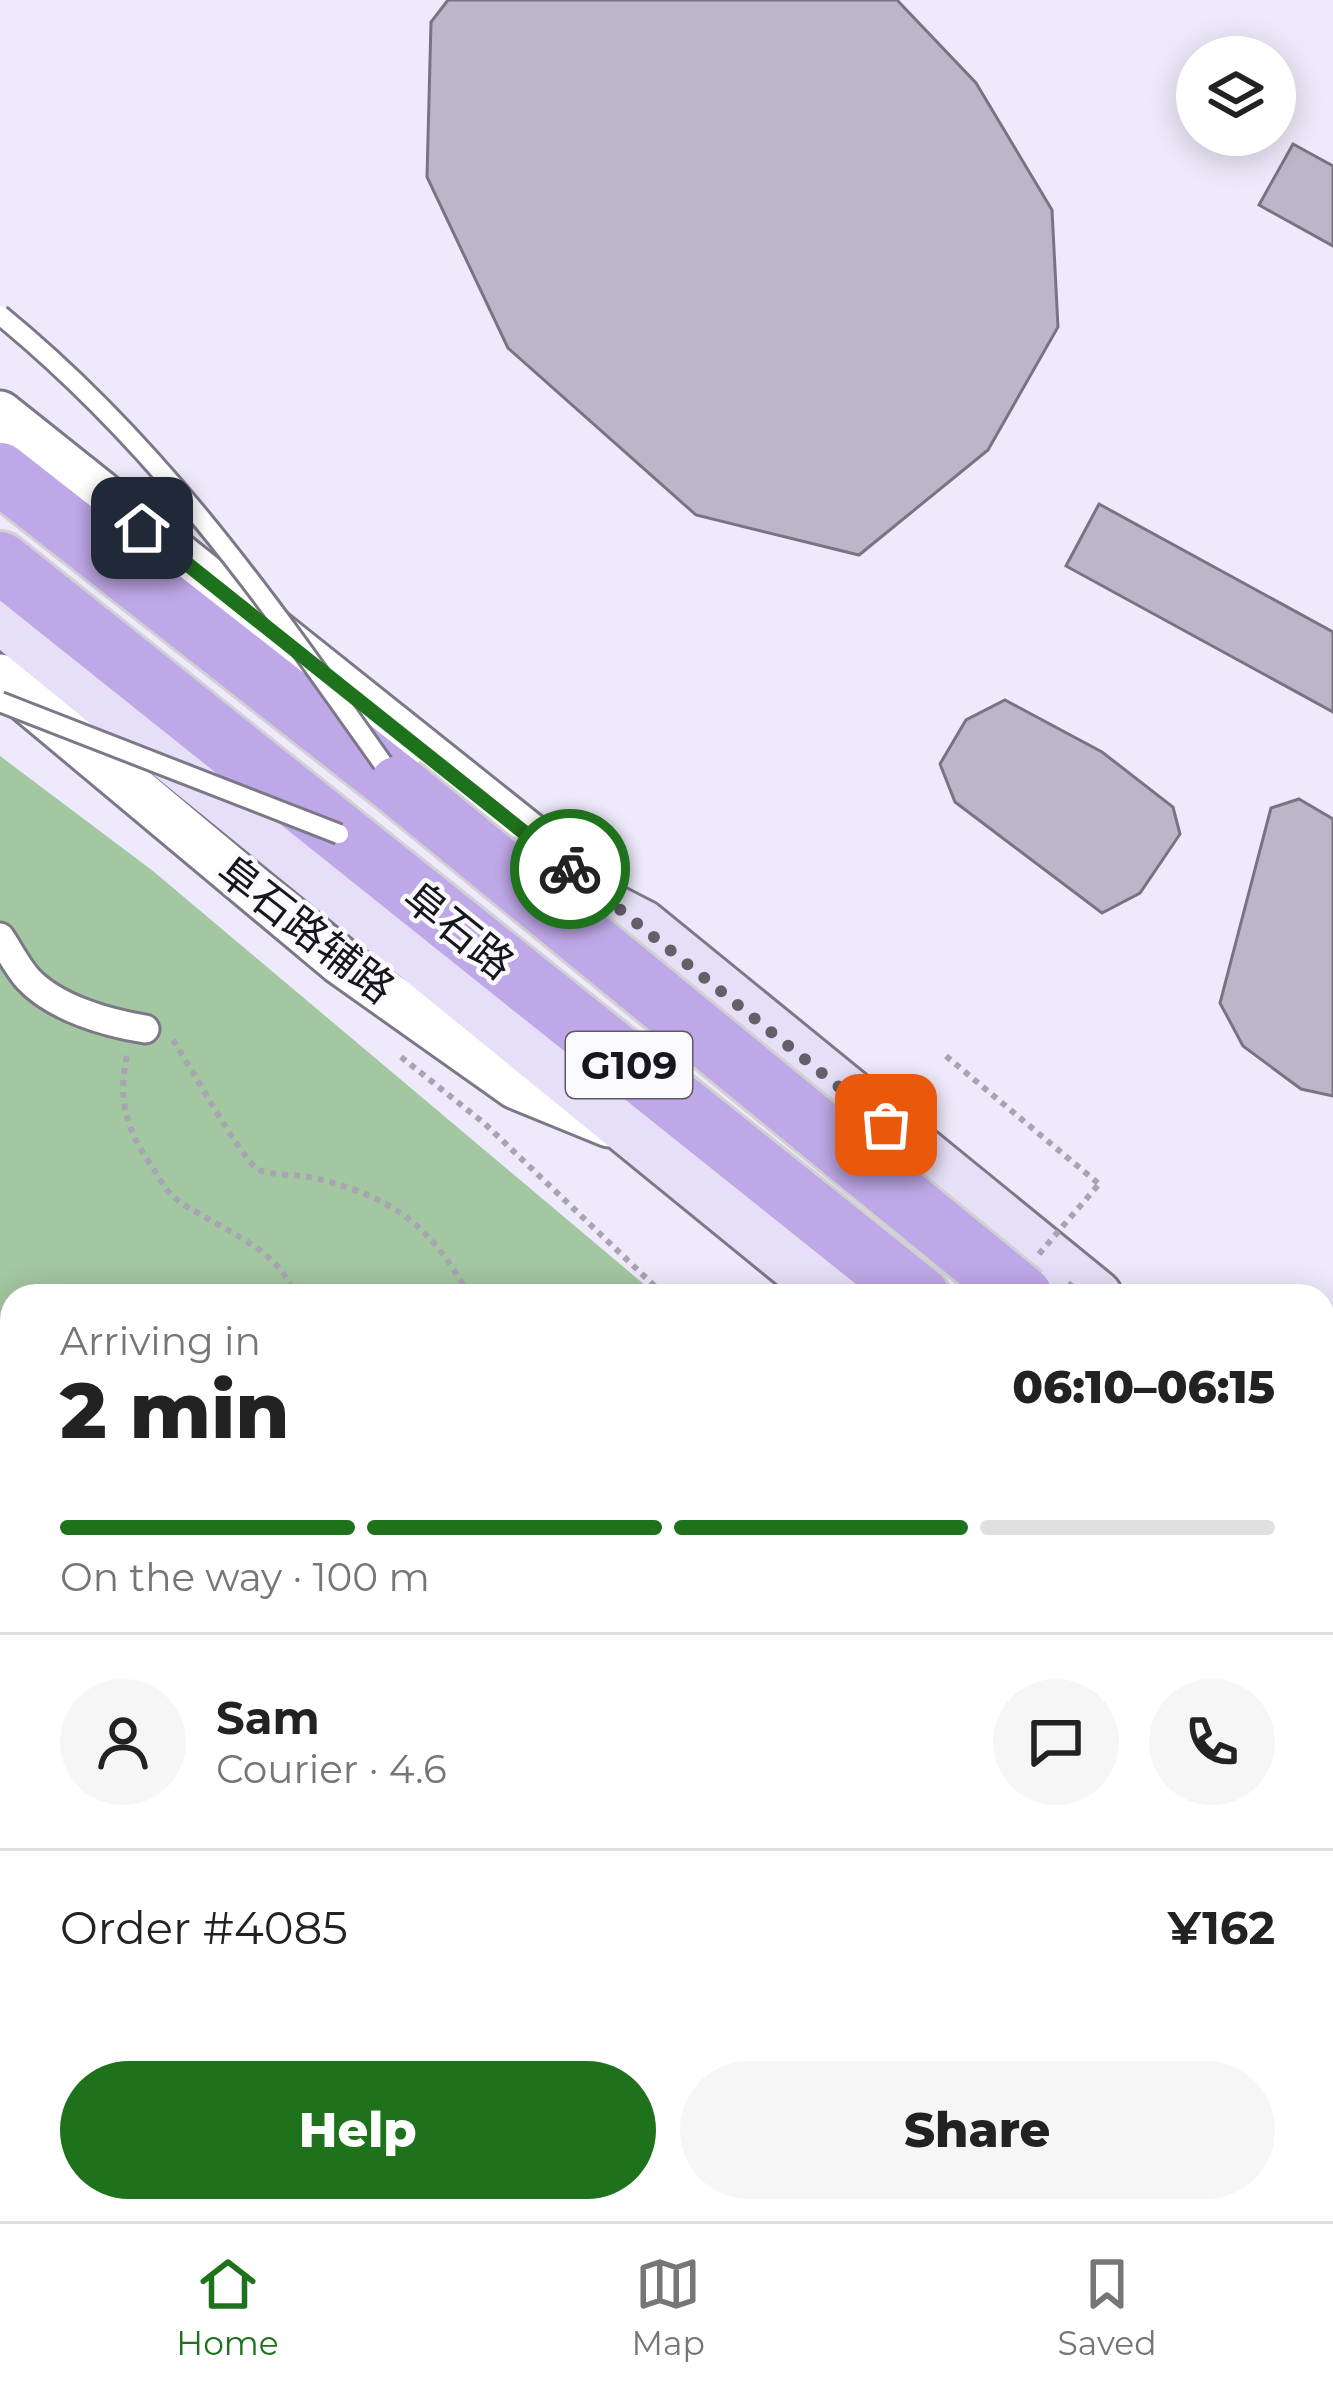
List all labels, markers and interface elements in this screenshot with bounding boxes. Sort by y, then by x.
map controls [1176,36,1296,156]
button: layers [1176,36,1296,156]
pin [91,477,193,579]
icon: home [109,495,175,561]
courier [510,809,630,929]
icon: bike [537,836,603,902]
street label: 阜石路辅路 [207,844,405,1014]
street label: 阜石路 [394,870,524,990]
road number: G109 [566,1032,692,1098]
pin [835,1074,937,1176]
icon: bag [853,1092,919,1158]
text: Arriving in [60,1317,261,1365]
text: 06:10–06:15 [1012,1359,1275,1414]
text: 2 min [60,1362,290,1458]
text: On the way · 100 m [60,1553,430,1601]
button: person [60,1679,186,1805]
button: chat [993,1679,1119,1805]
button: phone [1149,1679,1275,1805]
text: Sam [216,1690,320,1745]
text: Courier · 4.6 [216,1745,447,1793]
text: Order #4085 [60,1900,348,1955]
text: ¥162 [1168,1900,1275,1955]
button: Help [60,2061,656,2199]
button: Share [680,2061,1275,2199]
tab: Home [176,2251,279,2363]
tab: Map [631,2251,705,2363]
tab: Saved [1058,2251,1157,2363]

